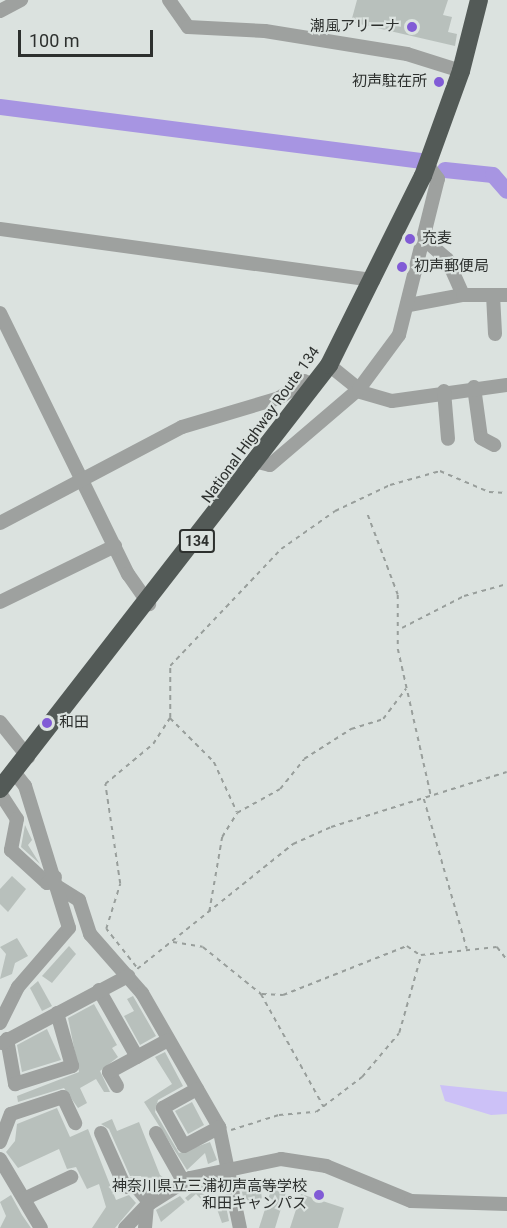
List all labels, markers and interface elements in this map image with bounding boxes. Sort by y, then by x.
scale bar [21,18,156,56]
place label: 潮風アリーナ [310,18,400,36]
marker: 潮風アリーナ [405,20,419,34]
text: 100 m [29,30,80,51]
place label: 初声駐在所 [352,73,427,91]
marker: 初声駐在所 [432,75,446,89]
place label: 充麦 [422,230,452,248]
marker: 充麦 [403,232,417,246]
place label: 初声郵便局 [414,258,489,276]
marker: 初声郵便局 [395,260,409,274]
street label: National Highway Route 134 [198,343,324,507]
road number: 134 [178,530,216,552]
place label: 和田 [59,714,89,732]
marker: 和田 [40,716,54,730]
place label: 神奈川県立三浦初声高等学校 和田キャンパス [112,1177,307,1212]
marker: 神奈川県立三浦初声高等学校 和田キャンパス [312,1188,326,1202]

